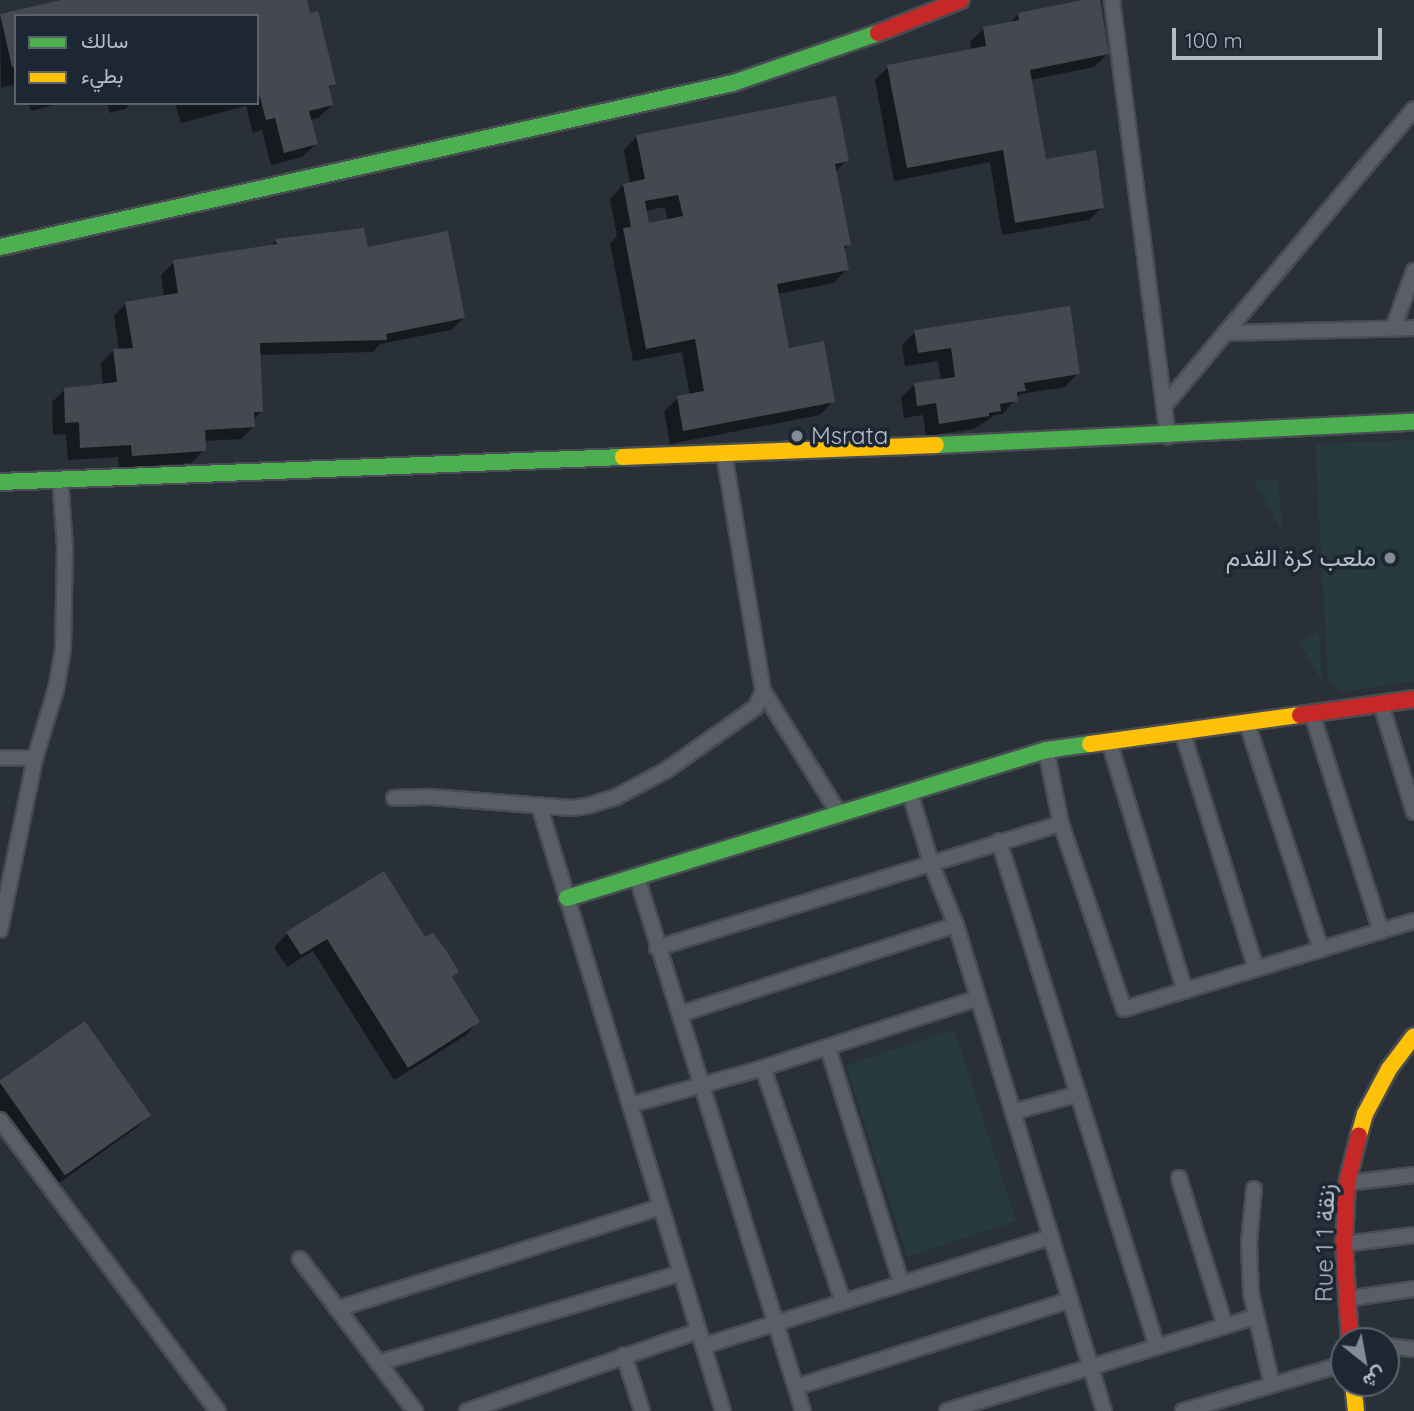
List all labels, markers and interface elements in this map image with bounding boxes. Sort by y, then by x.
legend [14,14,259,105]
scale bar [1176,14,1386,58]
text: سالك [81,27,128,53]
text: 100 m [1185,27,1243,53]
text: بطيء [81,62,124,88]
place label: Msrata [811,422,888,450]
marker: Msrata [789,428,805,444]
place label: ملعب كرة القدم [1226,544,1376,572]
marker: ملعب كرة القدم [1382,550,1398,566]
street label: Rue 1 زنقة 1 [1310,1184,1340,1302]
north arrow [1330,1327,1400,1397]
text: ش [1359,1362,1391,1394]

